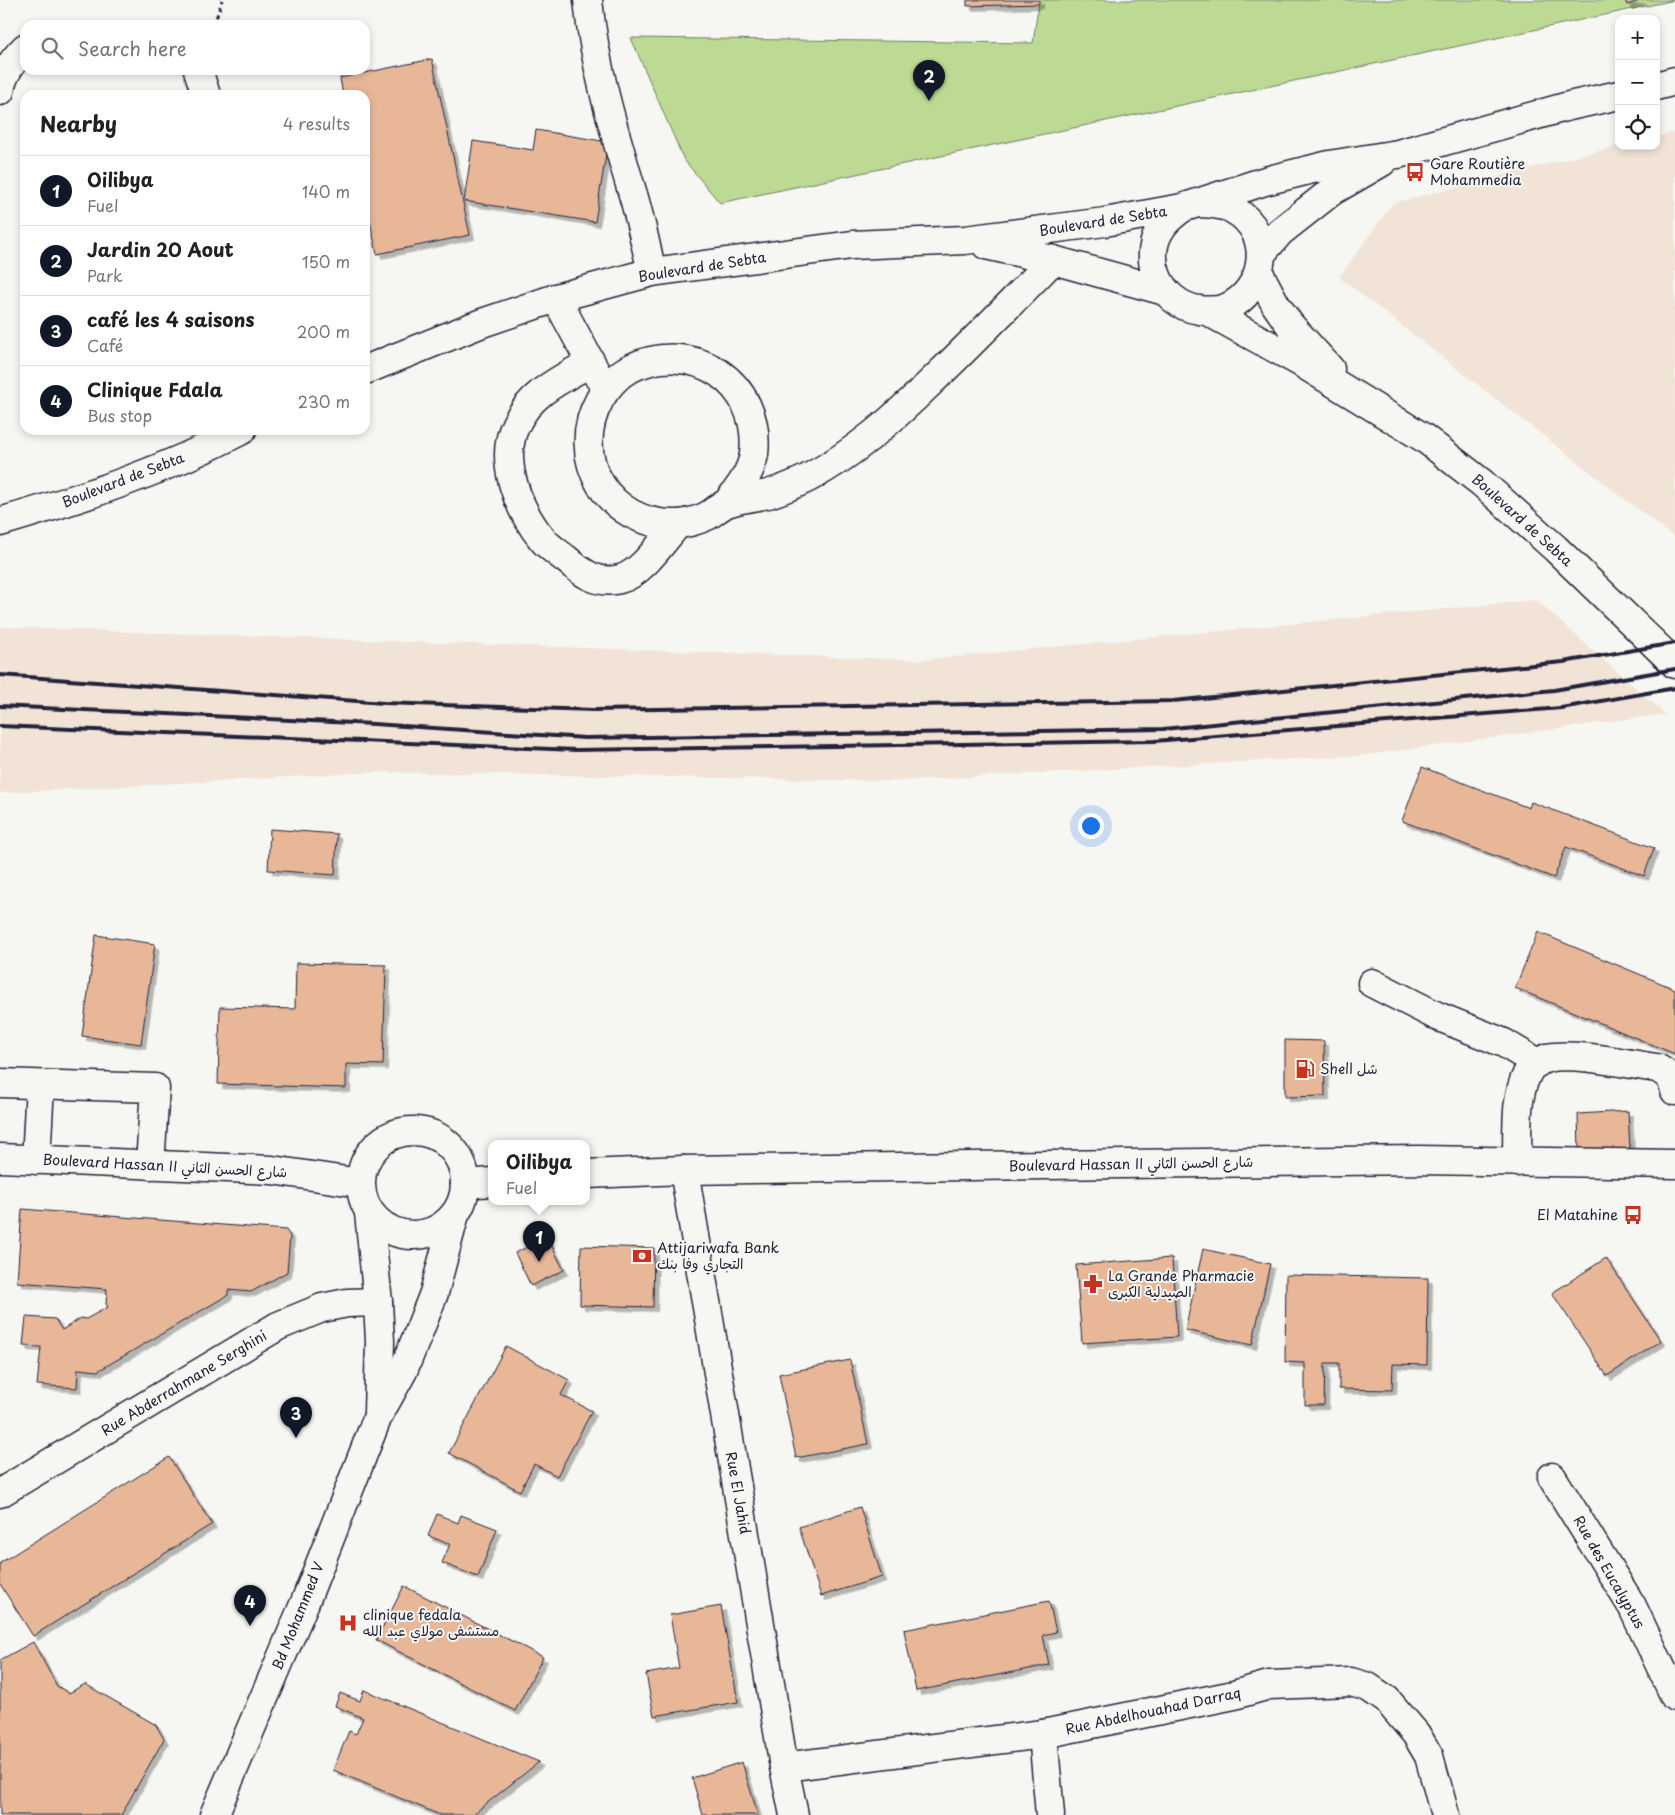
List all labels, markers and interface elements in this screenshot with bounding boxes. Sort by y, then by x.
map controls [1615,15,1660,150]
button: + [1615,15,1660,60]
search box [20,20,370,75]
icon: search [38,34,66,62]
text: Search here [78,34,187,62]
pin: 2 [913,60,945,101]
button: − [1615,60,1660,105]
button: locate [1615,105,1660,150]
text: Nearby [40,107,117,139]
text: 4 results [283,111,350,135]
place label: Gare Routière Mohammedia [1430,153,1526,190]
bus stop icon: Gare Routière Mohammedia [1404,161,1426,183]
text: Oilibya [87,165,154,193]
text: 1 [52,179,60,203]
text: 140 m [302,179,350,203]
text: Fuel [87,193,118,217]
street label: Boulevard de Sebta [1037,200,1169,241]
text: Jardin 20 Aout [87,235,234,263]
street label: Boulevard de Sebta [636,246,768,287]
text: 2 [50,249,62,273]
text: 150 m [302,249,350,273]
text: Park [87,263,123,287]
text: café les 4 saisons [87,305,255,333]
text: 3 [51,319,61,343]
text: 200 m [297,319,350,343]
text: Café [87,333,123,357]
text: Clinique Fdala [87,375,223,403]
text: 4 [51,389,61,413]
text: 230 m [298,389,350,413]
text: Bus stop [87,403,152,427]
street label: Boulevard de Sebta [59,446,187,512]
street label: Boulevard de Sebta [1467,469,1578,571]
your location [1078,813,1104,839]
fuel station icon: Shell شل [1294,1058,1316,1080]
place label: Shell شل [1320,1058,1378,1079]
popup [488,1140,590,1205]
text: Oilibya [506,1147,572,1175]
street label: Boulevard Hassan II شارع الحسن الثاني [42,1149,288,1185]
street label: Boulevard Hassan II شارع الحسن الثاني [1008,1151,1254,1179]
text: Fuel [506,1175,537,1199]
place label: El Matahine [1537,1204,1618,1225]
bus stop icon: El Matahine [1622,1204,1644,1226]
pin: 1 [523,1221,555,1262]
place label: Attijariwafa Bank التجاري وفا بنك [657,1237,780,1275]
bank icon: Attijariwafa Bank التجاري وفا بنك [631,1245,653,1267]
place label: La Grande Pharmacie الصيدلية الكبرى [1108,1265,1254,1302]
pharmacy icon: La Grande Pharmacie الصيدلية الكبرى [1082,1273,1104,1295]
street label: Rue Abderrahmane Serghini [97,1325,270,1440]
pin: 3 [280,1397,312,1438]
street label: Rue El Jahid [721,1450,756,1536]
street label: Rue des Eucalyptus [1569,1511,1650,1632]
street label: Bd Mohammed V [266,1558,329,1673]
pin: 4 [234,1585,266,1626]
place label: clinique fedala مستشفى مولاي عبد الله [363,1604,499,1642]
hospital icon: clinique fedala مستشفى مولاي عبد الله [337,1612,359,1634]
street label: Rue Abdelhouahad Darraq [1063,1682,1242,1739]

